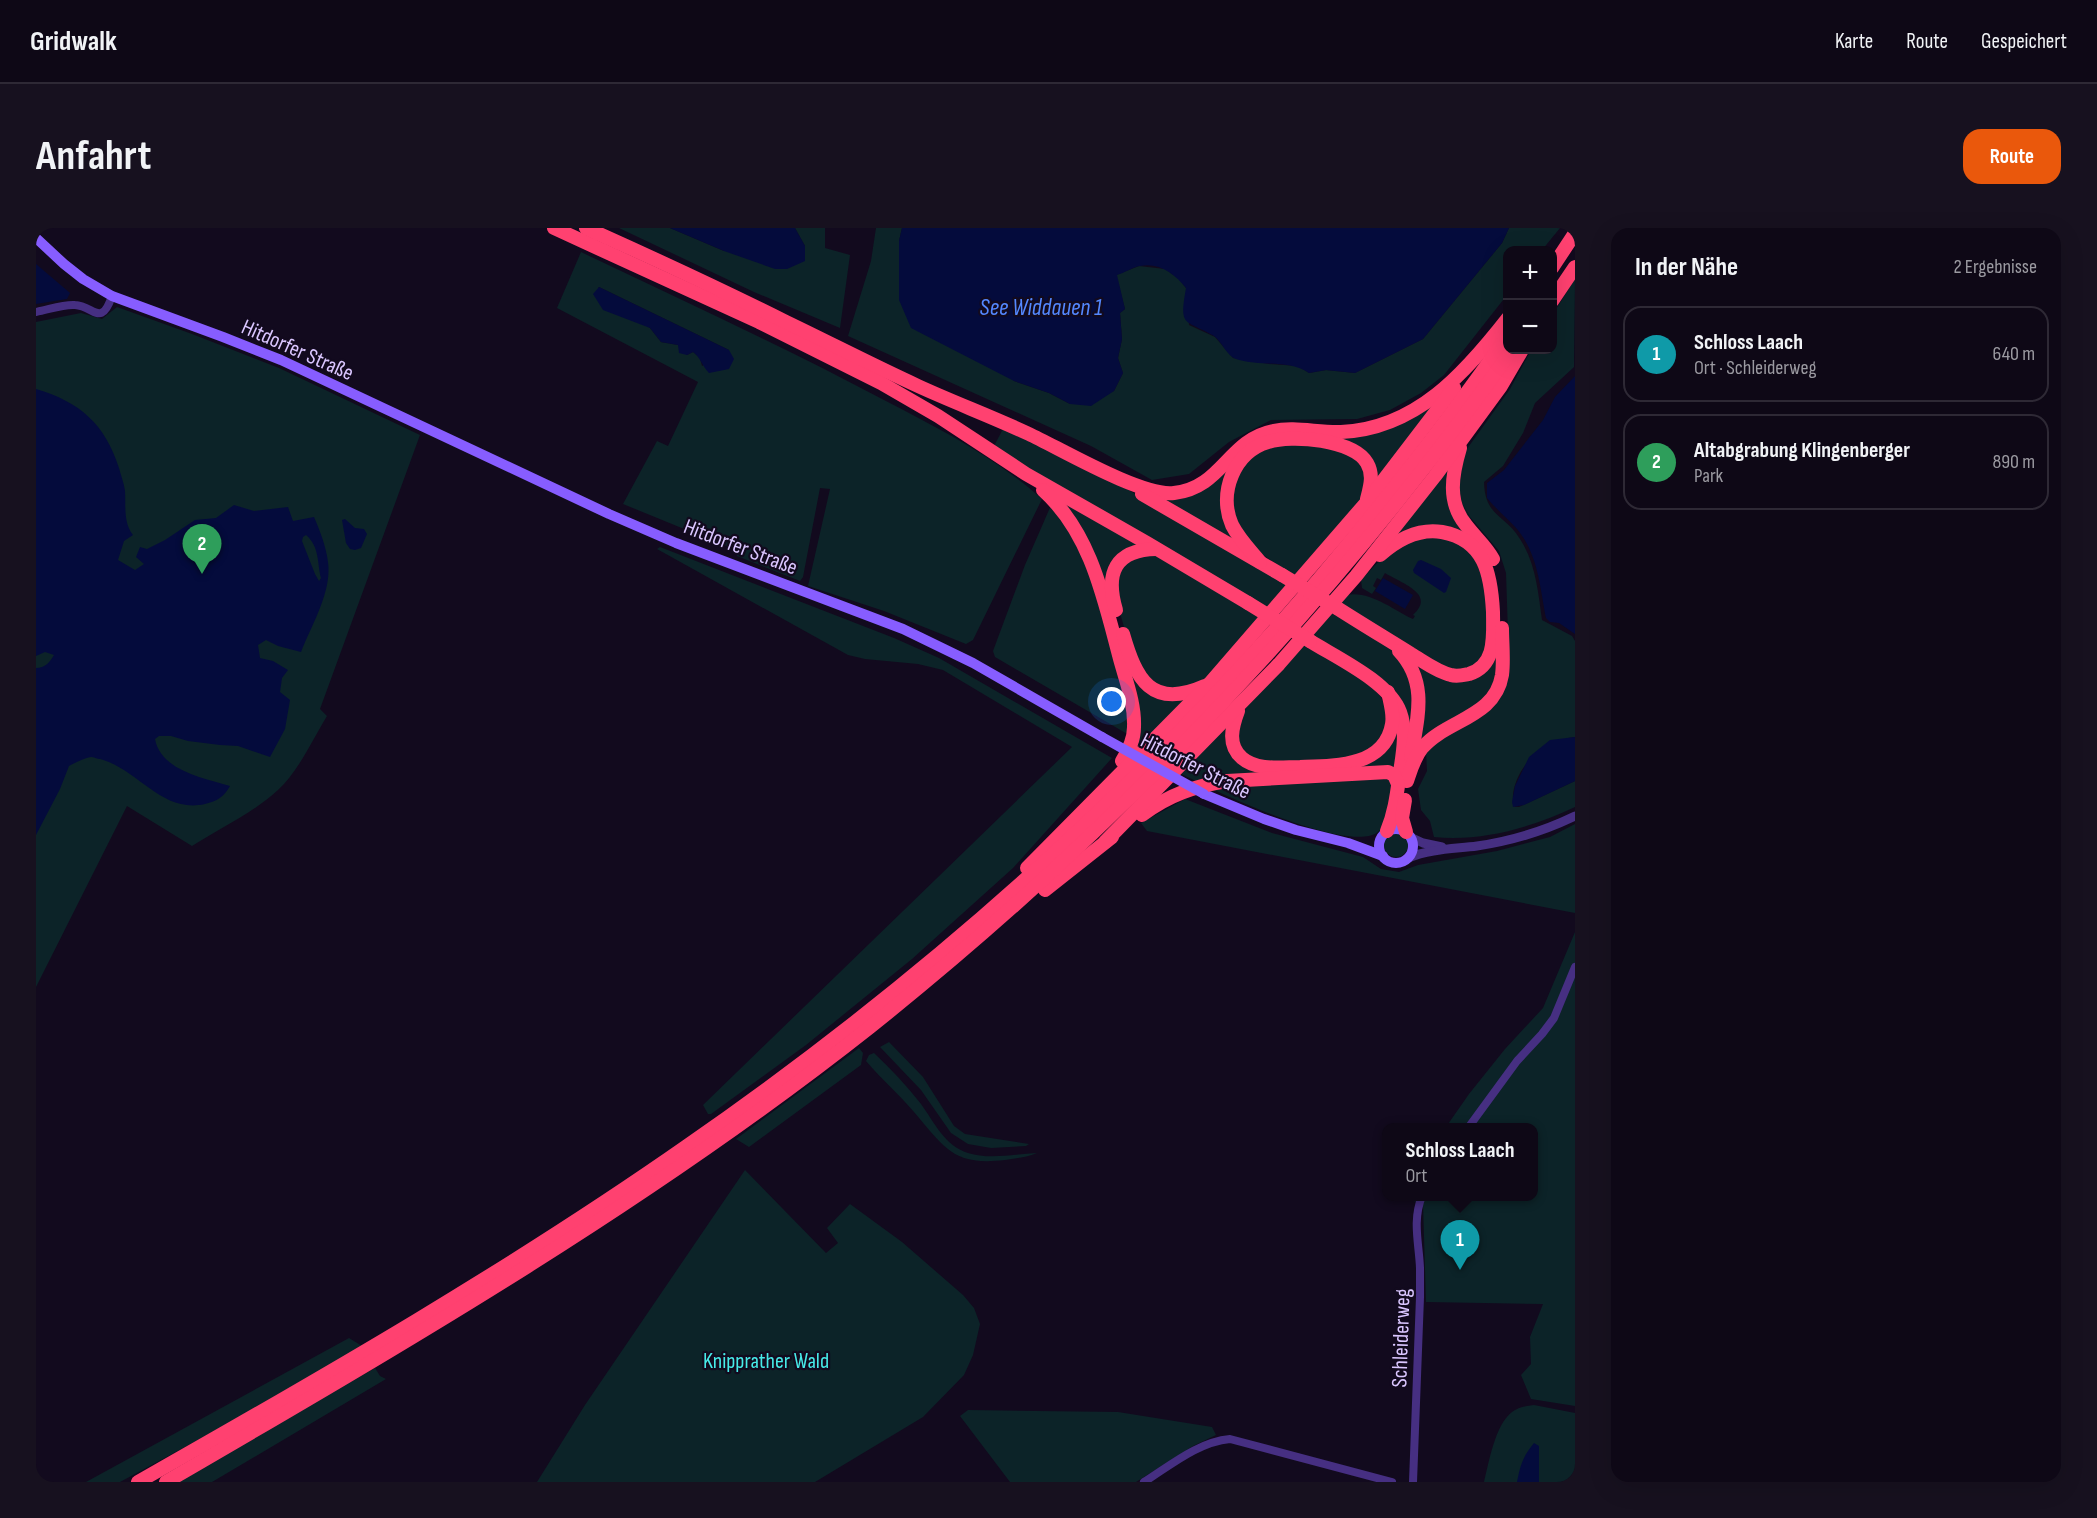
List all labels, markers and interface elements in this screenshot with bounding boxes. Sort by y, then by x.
text: Gridwalk [30,25,117,58]
text: Karte [1835,29,1873,54]
text: Route [1906,29,1948,54]
text: Gespeichert [1981,29,2067,54]
button: Route [1963,129,2061,184]
text: Anfahrt [36,131,151,182]
map controls [1503,246,1557,354]
button: + [1503,246,1557,300]
text: In der Nähe [1635,252,1738,283]
text: 2 Ergebnisse [1953,255,2037,279]
water label: See Widdauen 1 [980,293,1102,322]
button: − [1503,300,1557,354]
street label: Hitdorfer Straße [237,314,358,387]
text: Schloss Laach [1694,329,1803,356]
text: 1 [1653,342,1660,366]
text: 640 m [1993,342,2035,366]
text: Ort · Schleiderweg [1694,356,1816,380]
text: Altabgrabung Klingenberger [1694,437,1910,464]
text: 2 [1652,450,1661,474]
text: 890 m [1992,450,2035,474]
text: Park [1694,464,1723,488]
street label: Hitdorfer Straße [680,513,801,581]
pin: 2 [182,524,222,574]
your location [1097,687,1126,716]
street label: Hitdorfer Straße [1136,727,1255,806]
popup [1382,1123,1538,1201]
text: Schloss Laach [1405,1137,1515,1164]
text: Ort [1405,1164,1427,1188]
pin: 1 [1440,1220,1480,1270]
street label: Schleiderweg [1386,1288,1417,1388]
park label: Knipprather Wald [703,1348,829,1375]

